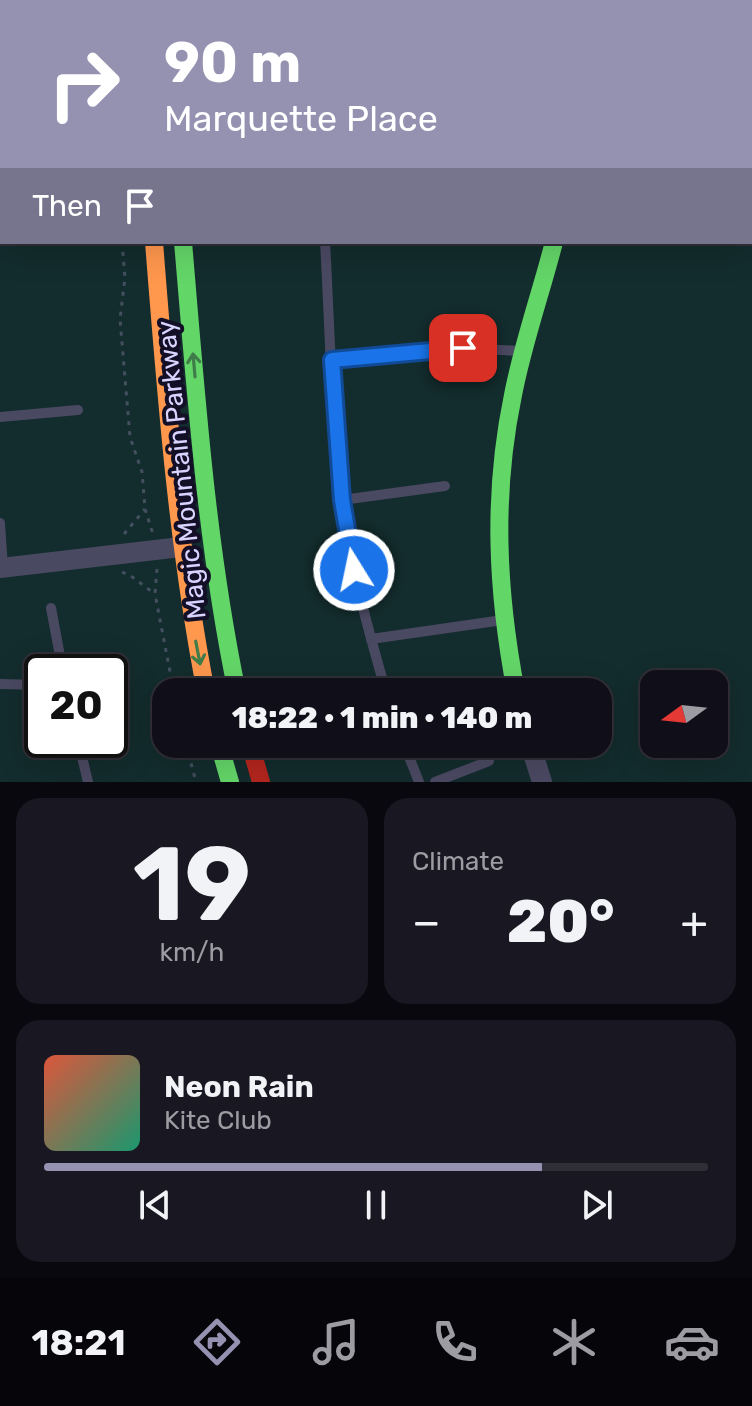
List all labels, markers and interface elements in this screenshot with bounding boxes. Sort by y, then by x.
text: 90 m [164,30,301,96]
icon: right [32,32,136,136]
text: Marquette Place [164,97,438,140]
icon: arrive [118,184,162,228]
text: Then [32,188,102,224]
pin [429,314,497,382]
street label: Magic Mountain Parkway [150,319,213,621]
icon: arrive [441,326,485,370]
one-way arrow [186,352,201,379]
position arrow [312,528,396,612]
one-way arrow [192,640,207,666]
speed limit sign: 20 [24,654,128,758]
north arrow [640,670,728,758]
map controls [640,670,728,758]
text: 18:22 · 1 min · 140 m [232,700,532,736]
text: 19 [133,823,251,946]
text: Climate [412,846,504,877]
text: 20° [507,886,614,957]
text: − [412,896,441,948]
text: + [681,896,708,948]
text: km/h [160,937,224,968]
text: Neon Rain [164,1069,314,1105]
text: Kite Club [164,1105,272,1136]
icon: previous [133,1183,177,1227]
icon: pause [354,1183,398,1227]
icon: next [575,1183,619,1227]
icon: directions [189,1314,245,1370]
icon: music [308,1314,364,1370]
icon: phone [427,1314,483,1370]
icon: climate [546,1314,602,1370]
icon: car [664,1314,720,1370]
text: 18:21 [31,1321,126,1364]

